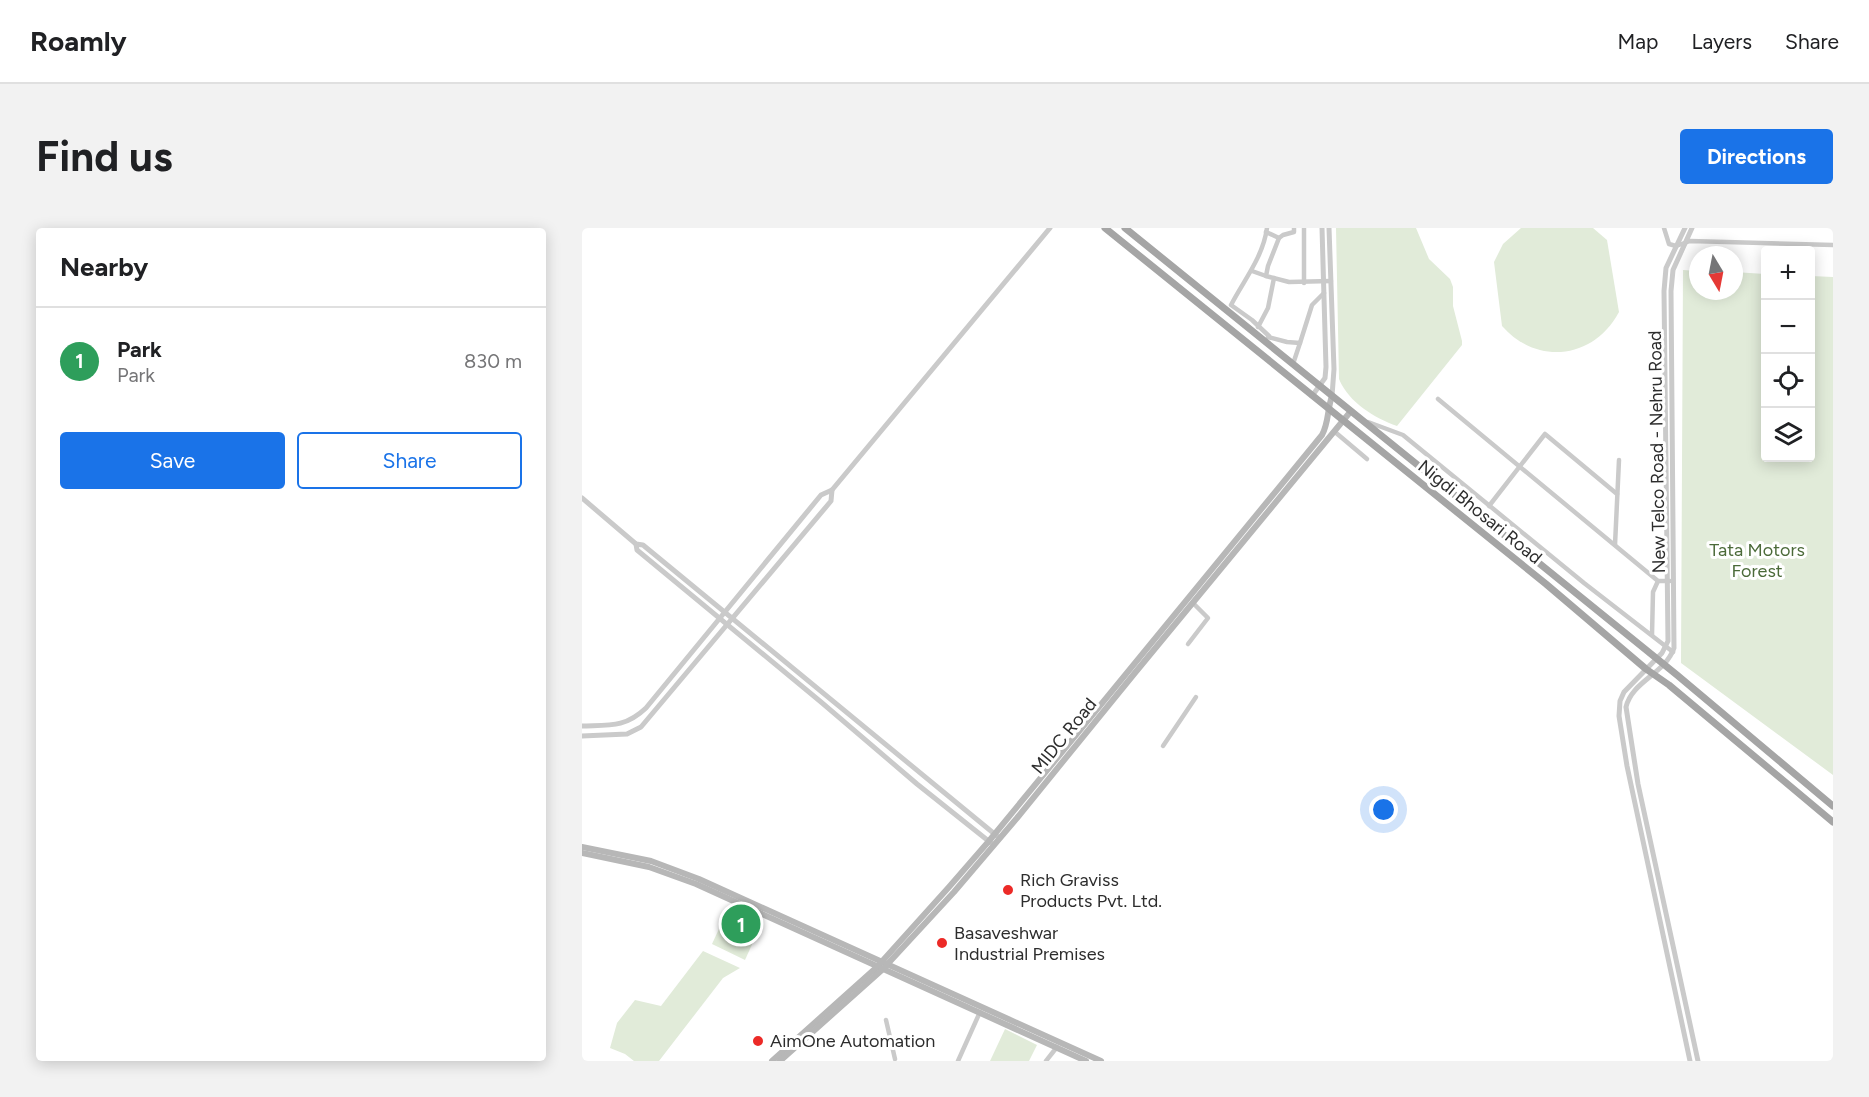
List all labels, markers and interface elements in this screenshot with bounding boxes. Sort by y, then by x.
text: Roamly [30,24,127,58]
text: Map [1618,29,1658,54]
text: Layers [1691,29,1752,54]
text: Share [1785,29,1839,54]
button: Directions [1680,129,1833,184]
text: Find us [36,131,173,182]
north arrow [1689,246,1743,300]
map controls [1761,246,1815,462]
button: + [1761,246,1815,300]
text: Nearby [60,251,148,283]
button: − [1761,300,1815,354]
street label: New Telco Road - Nehru Road [1644,330,1670,574]
text: Park [117,336,162,363]
text: 1 [75,349,84,373]
text: 830 m [464,349,522,373]
button: locate [1761,354,1815,408]
text: Park [117,363,155,387]
button: layers [1761,408,1815,462]
button: Save [60,432,285,489]
button: Share [297,432,522,489]
street label: Nigdi Bhosari Road [1414,455,1546,569]
park label: Tata Motors Forest [1709,539,1805,582]
street label: MIDC Road [1027,694,1101,778]
your location [1369,795,1398,824]
place label: Rich Graviss Products Pvt. Ltd. [1020,869,1162,912]
marker: Rich Graviss Products Pvt. Ltd. [1001,883,1015,897]
pin: 1 [722,902,760,946]
place label: Basaveshwar Industrial Premises [954,922,1105,965]
marker: Basaveshwar Industrial Premises [935,936,949,950]
place label: AimOne Automation [770,1030,935,1052]
marker: AimOne Automation [751,1034,765,1048]

